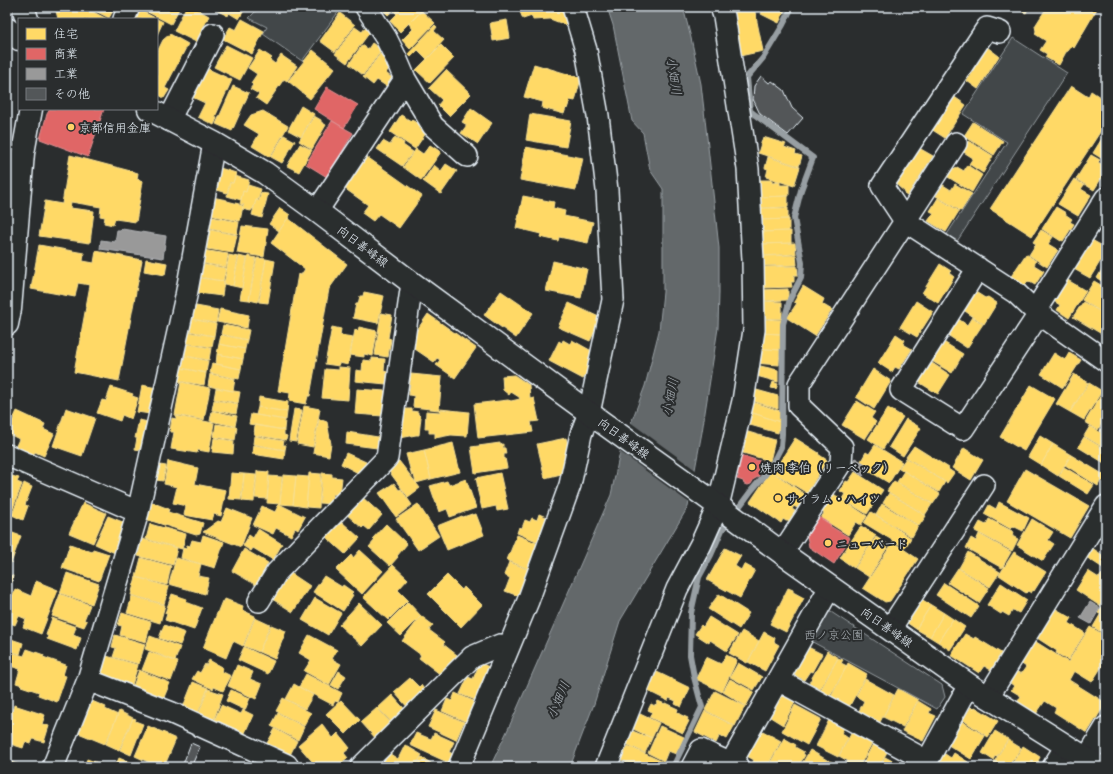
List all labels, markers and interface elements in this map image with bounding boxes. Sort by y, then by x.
legend [18,18,158,110]
text: 住宅 [54,26,78,41]
text: 商業 [54,46,78,61]
water label: 小畑川 [663,55,685,97]
text: 工業 [54,66,78,81]
text: その他 [54,86,90,101]
place label: 京都信用金庫 [79,120,151,135]
marker: 京都信用金庫 [66,122,76,132]
street label: 向日善峰線 [335,222,391,270]
water label: 小畑川 [658,376,682,418]
street label: 向日善峰線 [595,414,653,462]
place label: 焼肉 李伯（リーベック） [760,460,895,475]
marker: 焼肉 李伯（リーベック） [747,462,757,472]
place label: サイラム・ハイツ [786,491,881,506]
marker: サイラム・ハイツ [773,493,783,503]
place label: ニューバード [836,536,908,551]
marker: ニューバード [823,538,833,548]
street label: 向日善峰線 [858,604,916,650]
park label: 西ノ京公園 [804,627,864,642]
water label: 小畑川 [543,679,573,721]

